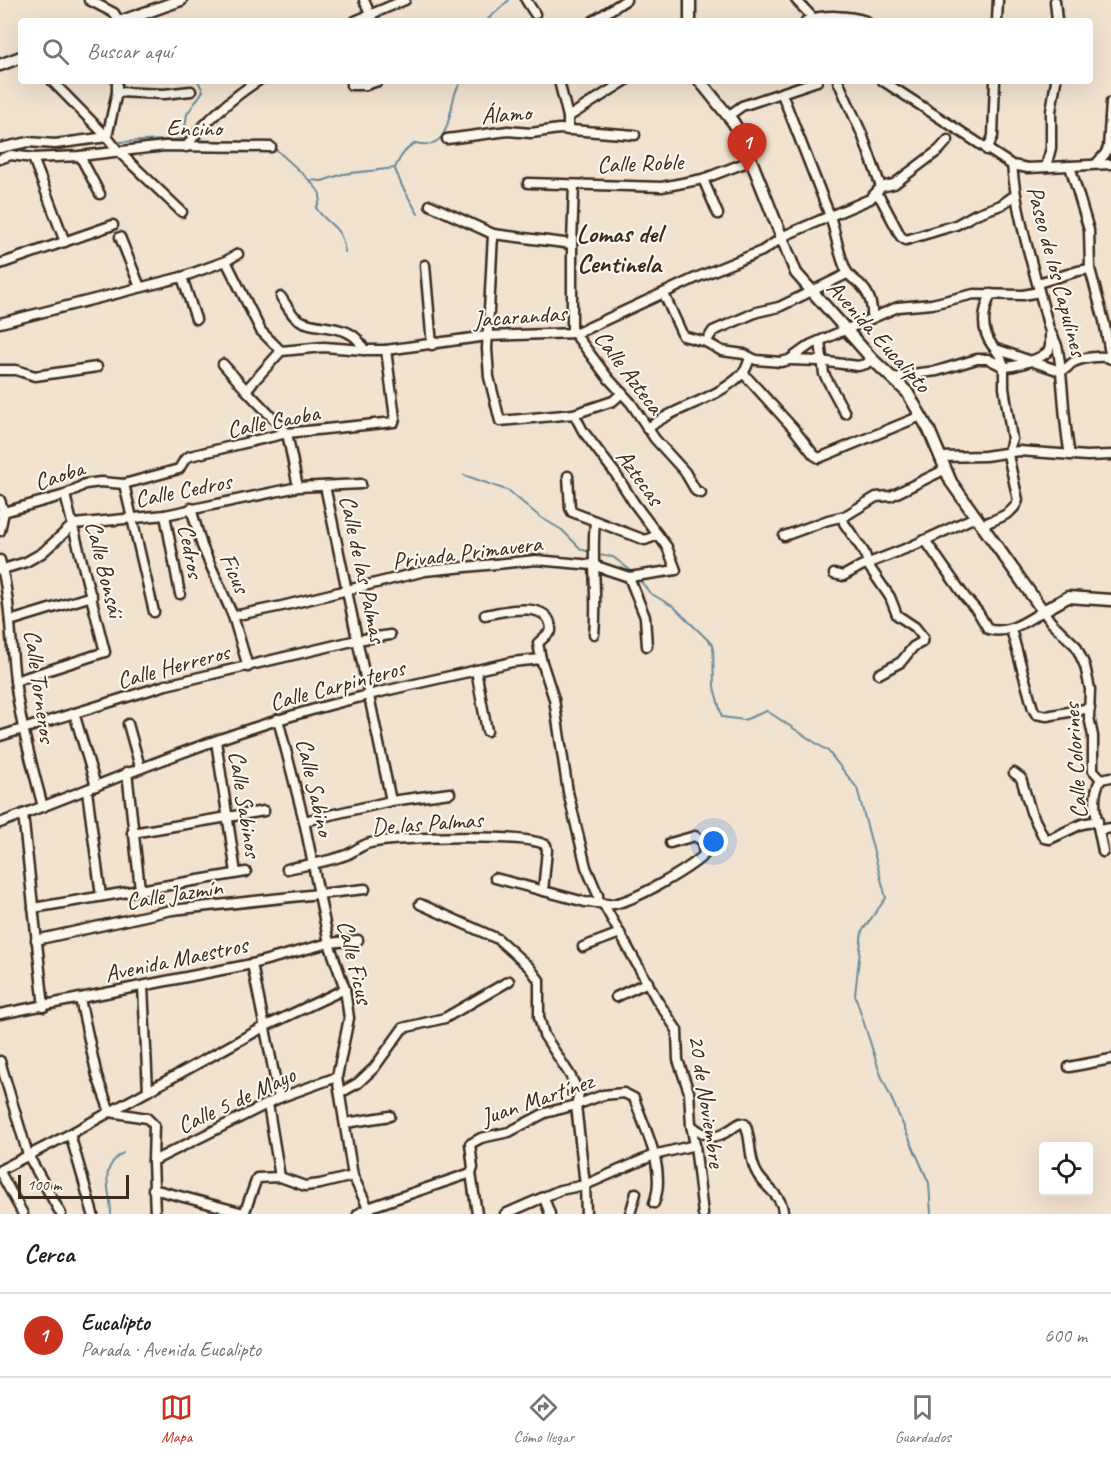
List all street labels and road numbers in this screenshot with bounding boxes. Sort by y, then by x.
street label: Álamo [480,97,534,131]
street label: Encino [166,113,224,143]
street label: Calle Roble [596,146,686,179]
street label: Paseo de los Capulines [1020,183,1095,361]
street label: Avenida Eucalipto [820,273,939,400]
street label: Jacarandas [472,298,569,334]
street label: Calle Azteca [588,324,671,421]
street label: Calle Caoba [224,397,323,445]
street label: Aztecas [609,443,672,513]
street label: Caoba [30,452,90,497]
street label: Calle Cedros [132,466,236,514]
street label: Calle de las Palmas [333,492,394,647]
street label: Calle Bonsái [79,518,132,623]
street label: Cedros [171,522,211,582]
street label: Privada Primavera [390,528,545,576]
street label: Ficus [213,548,258,600]
street label: Calle Torneros [17,628,63,746]
street label: Calle Herreros [113,636,234,695]
street label: Calle Carpinteros [266,652,410,717]
street label: Calle Colorines [1056,700,1094,820]
street label: Calle Sabino [289,735,341,841]
street label: Calle Sabinos [222,749,269,861]
street label: De las Palmas [370,804,486,842]
street label: Calle Jazmín [124,871,225,916]
street label: Calle Ficus [330,917,381,1010]
street label: Avenida Maestros [102,929,253,989]
street label: 20 de Noviembre [682,1033,733,1172]
street label: Calle 5 de Mayo [172,1059,301,1140]
street label: Juan Martínez [476,1065,599,1132]

